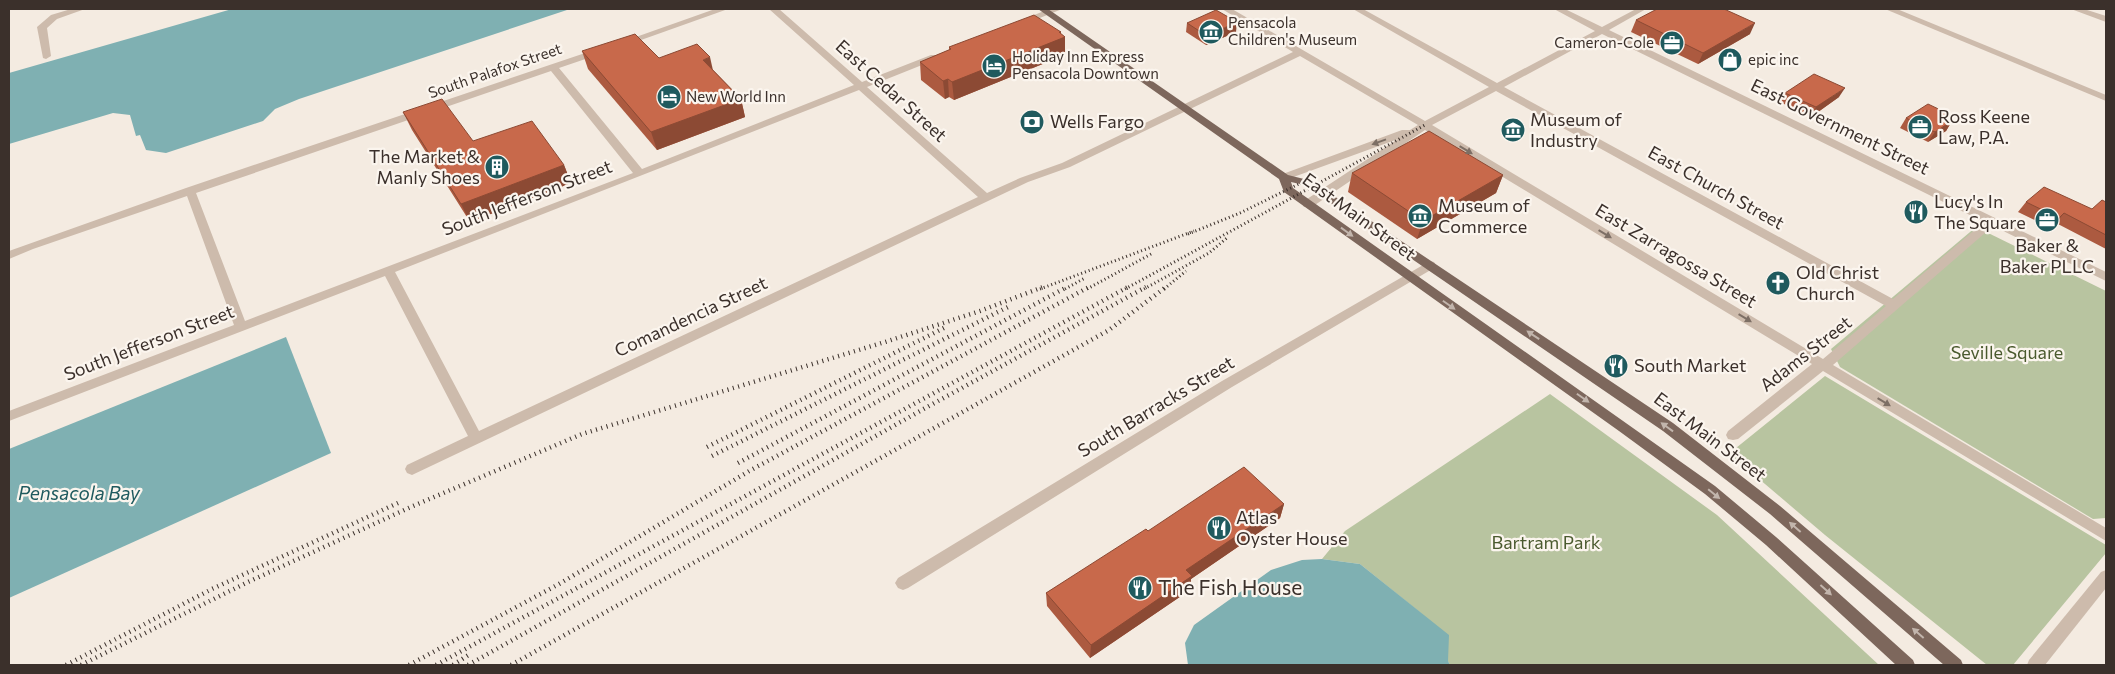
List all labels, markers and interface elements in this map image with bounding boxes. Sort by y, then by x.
place label: Pensacola Children's Museum [1228,13,1357,48]
museum icon: Pensacola Children's Museum [1198,19,1224,45]
office icon: Cameron-Cole [1659,30,1685,56]
place label: Cameron-Cole [1554,33,1654,51]
street label: East Cedar Street [831,35,952,146]
street label: South Palafox Street [426,39,564,101]
place label: Holiday Inn Express Pensacola Downtown [1012,47,1159,82]
shop icon: epic inc [1717,47,1743,73]
place label: epic inc [1748,50,1799,68]
hotel icon: Holiday Inn Express Pensacola Downtown [981,53,1007,79]
street label: East Government Street [1748,73,1933,179]
hotel icon: New World Inn [656,84,682,110]
place label: New World Inn [686,87,786,105]
place label: Ross Keene Law, P.A. [1938,105,2030,148]
place label: Museum of Industry [1530,108,1623,151]
bank icon: Wells Fargo [1019,109,1045,135]
place label: Wells Fargo [1050,110,1144,132]
office icon: Ross Keene Law, P.A. [1907,114,1933,140]
museum icon: Museum of Industry [1500,117,1526,143]
one-way arrow [1371,138,1386,146]
street label: East Church Street [1645,141,1788,234]
place label: The Market & Manly Shoes [369,145,480,188]
one-way arrow [1460,145,1473,154]
street label: South Jefferson Street [438,154,615,240]
building icon: The Market & Manly Shoes [484,154,510,180]
street label: East Main Street [1299,168,1421,265]
place label: Lucy's In The Square [1934,190,2026,233]
place label: Museum of Commerce [1438,194,1531,237]
street label: East Zarragossa Street [1592,198,1761,312]
restaurant icon: Lucy's In The Square [1903,199,1929,225]
museum icon: Museum of Commerce [1407,203,1433,229]
office icon: Baker & Baker PLLC [2034,207,2060,233]
one-way arrow [1340,227,1354,237]
one-way arrow [1599,229,1612,238]
place label: Baker & Baker PLLC [2000,234,2094,277]
place label: Old Christ Church [1796,261,1879,304]
church icon: Old Christ Church [1765,270,1791,296]
street label: Comandencia Street [611,271,770,361]
street label: South Jefferson Street [60,299,237,385]
one-way arrow [1443,300,1456,310]
street label: Adams Street [1755,311,1856,396]
one-way arrow [1738,313,1751,322]
one-way arrow [1526,330,1540,340]
park label: Seville Square [1951,341,2063,363]
street label: South Barracks Street [1073,351,1238,461]
restaurant icon: South Market [1603,353,1629,379]
place label: South Market [1634,354,1746,376]
street label: East Main Street [1650,387,1771,486]
one-way arrow [1576,393,1589,403]
one-way arrow [1877,397,1890,406]
one-way arrow [1660,422,1674,432]
water label: Pensacola Bay [18,481,141,504]
one-way arrow [1707,488,1720,499]
place label: Atlas Oyster House [1236,506,1347,549]
restaurant icon: Atlas Oyster House [1206,515,1232,541]
one-way arrow [1789,522,1802,533]
park label: Bartram Park [1492,531,1601,553]
place label: The Fish House [1158,574,1302,599]
restaurant icon: The Fish House [1127,575,1153,601]
one-way arrow [1820,584,1832,596]
one-way arrow [1912,628,1925,639]

